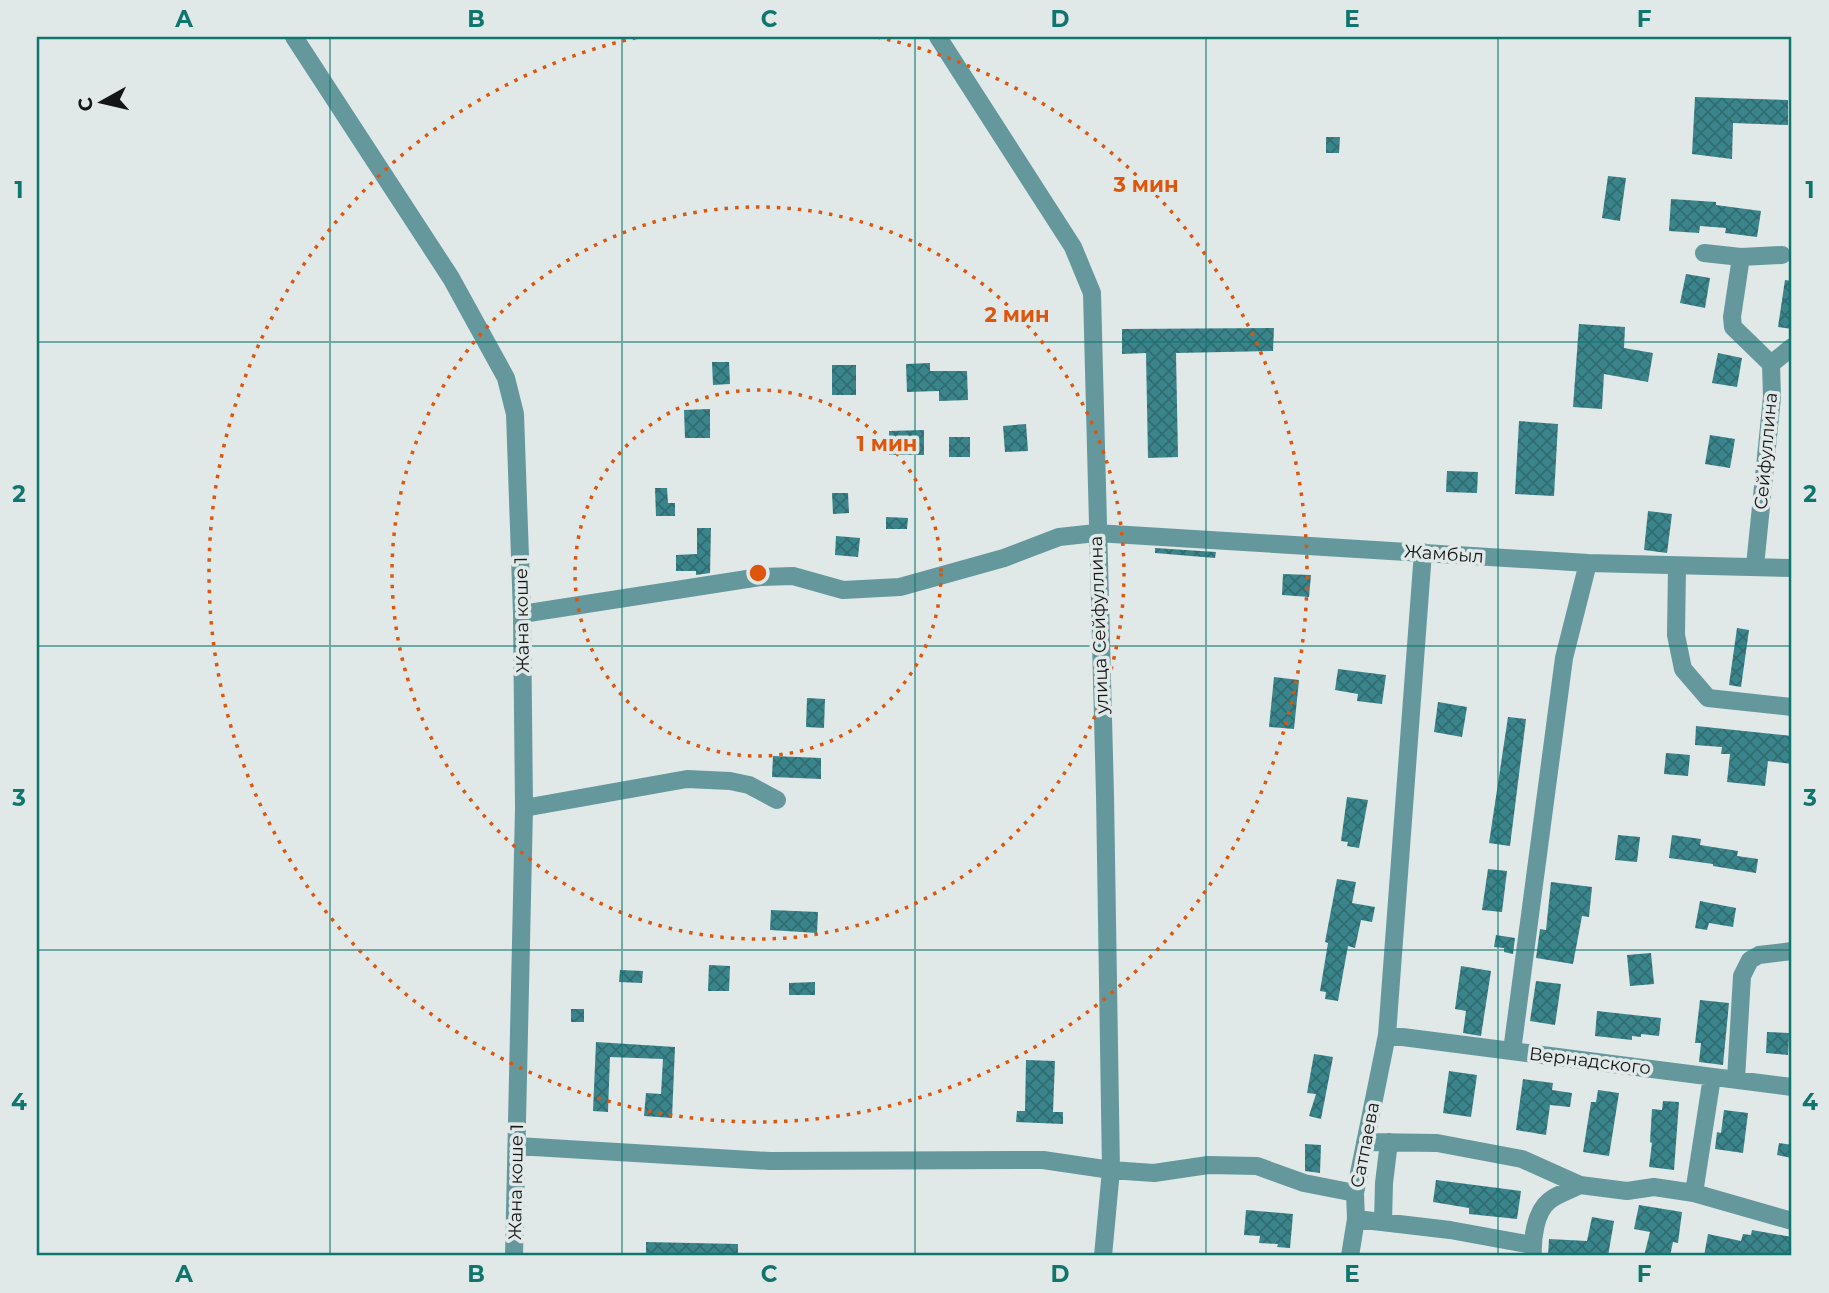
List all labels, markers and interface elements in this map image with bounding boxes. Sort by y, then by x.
text: A [174,5,193,33]
text: B [467,5,485,33]
text: C [761,5,778,33]
text: D [1051,5,1070,33]
text: E [1344,5,1360,33]
text: F [1637,5,1652,33]
north arrow [66,66,136,136]
text: С [73,96,98,113]
text: 3 мин [1113,172,1178,197]
text: 1 [14,176,24,204]
text: 1 [1805,176,1815,204]
text: 2 мин [985,302,1049,327]
street label: Сейфуллина [1750,392,1782,510]
text: 1 мин [857,431,917,456]
text: 2 [12,480,26,508]
text: 2 [1803,480,1817,508]
street label: улица Сейфуллина [1085,536,1113,715]
street label: Жамбыл [1403,540,1485,568]
street label: Жана коше 1 [510,557,534,673]
centre of rings [746,561,770,585]
text: 3 [11,784,26,812]
text: 3 [1802,784,1817,812]
street label: Вернадского [1528,1043,1652,1079]
text: 4 [11,1088,27,1116]
text: 4 [1802,1088,1818,1116]
street label: Сатпаева [1346,1100,1384,1190]
street label: Жана коше 1 [504,1124,528,1240]
text: A [174,1260,193,1288]
text: B [467,1260,485,1288]
text: C [761,1260,778,1288]
text: D [1051,1260,1070,1288]
text: E [1344,1260,1360,1288]
text: F [1637,1260,1652,1288]

